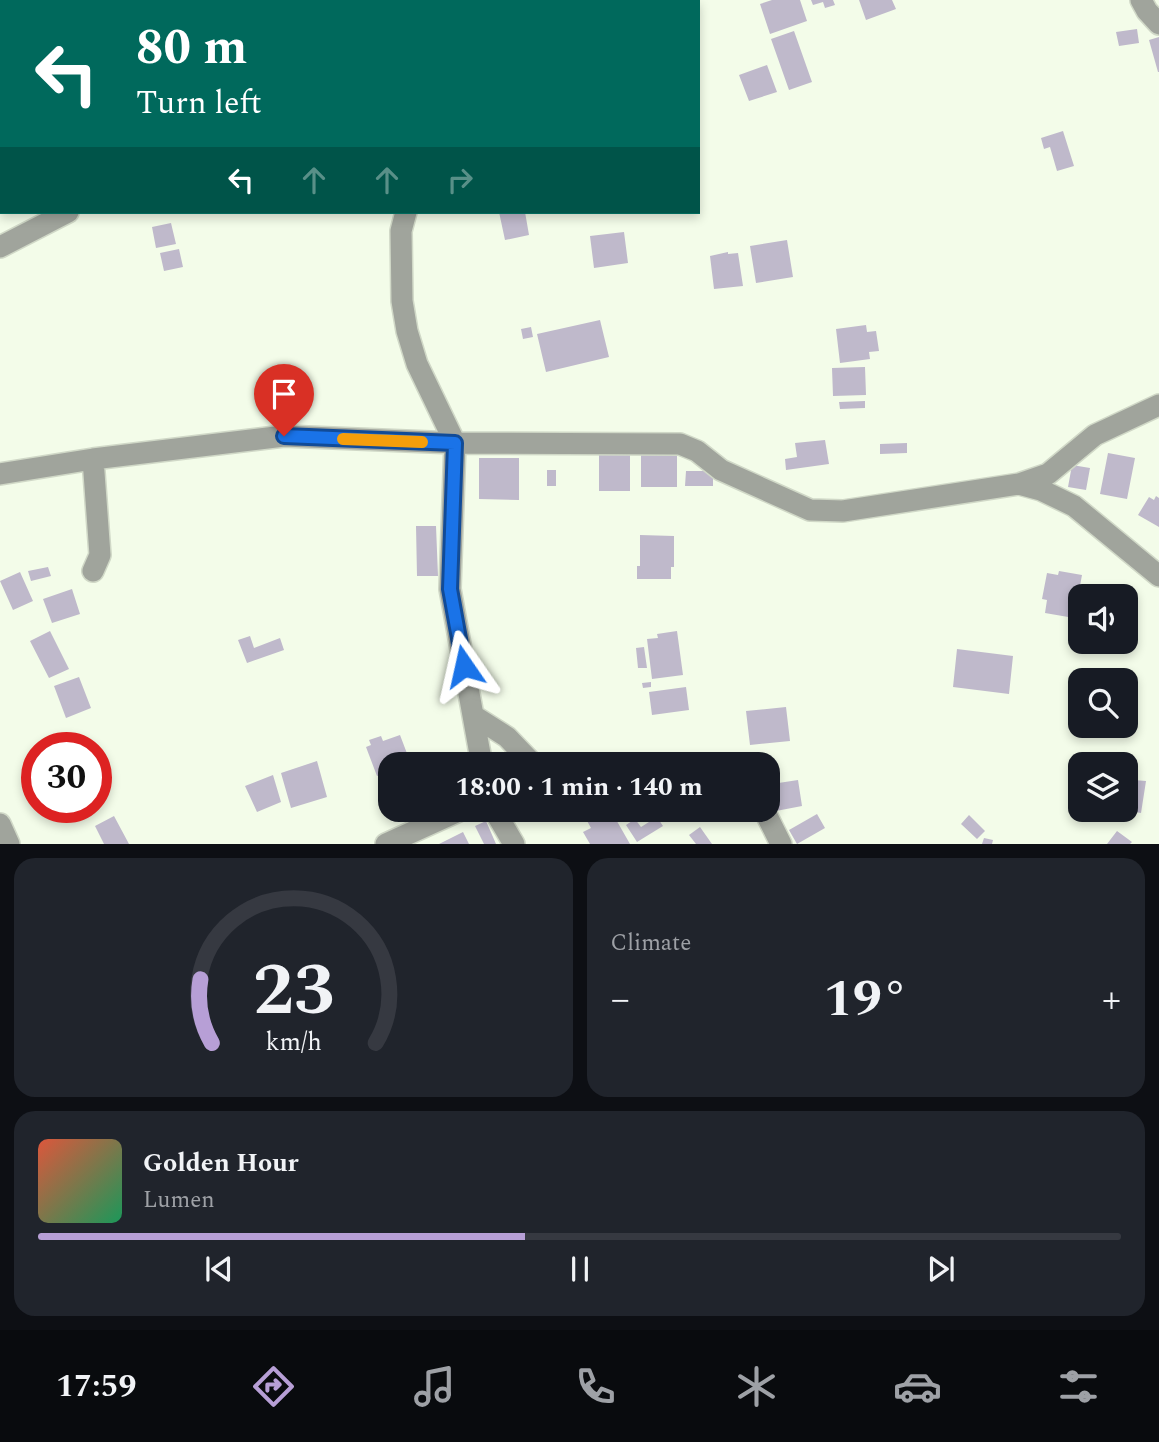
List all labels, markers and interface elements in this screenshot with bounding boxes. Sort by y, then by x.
text: 80 m [136,11,247,86]
icon: left [21,28,112,119]
text: Turn left [136,79,262,128]
icon: left [222,161,260,199]
icon: ahead [295,161,333,199]
icon: ahead [368,161,406,199]
icon: right [441,161,479,199]
pin [254,364,314,436]
icon: arrive [265,375,303,413]
map controls [1068,584,1138,822]
button: sound [1068,584,1138,654]
position arrow [427,629,501,703]
button: search [1068,668,1138,738]
speed limit sign: 30 [21,732,112,823]
button: layers [1068,752,1138,822]
text: 18:00 · 1 min · 140 m [455,767,703,807]
text: Climate [611,926,691,961]
text: 23 [252,937,334,1048]
text: 19° [824,960,908,1039]
text: − [611,971,630,1029]
text: + [1102,971,1121,1029]
text: km/h [265,1024,321,1062]
text: Golden Hour [143,1143,299,1183]
text: Lumen [143,1183,215,1218]
icon: previous [200,1250,238,1288]
icon: pause [561,1250,599,1288]
icon: next [922,1250,960,1288]
text: 17:59 [56,1362,136,1411]
icon: directions [249,1362,298,1411]
icon: music [410,1362,459,1411]
icon: phone [571,1362,620,1411]
icon: climate [732,1362,781,1411]
icon: car [893,1362,942,1411]
icon: filters [1054,1362,1103,1411]

